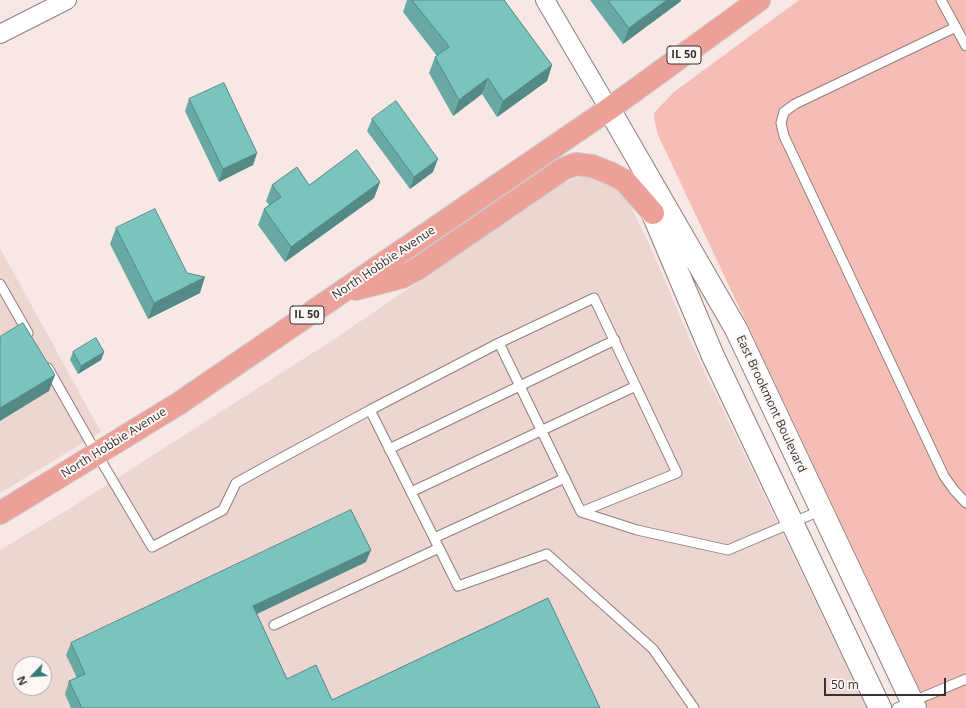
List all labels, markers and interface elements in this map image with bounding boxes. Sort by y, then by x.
road number: IL 50 [667,46,701,64]
street label: North Hobbie Avenue [330,223,438,303]
road number: IL 50 [290,306,324,324]
street label: East Brookmont Boulevard [733,333,809,475]
street label: North Hobbie Avenue [59,405,169,481]
north arrow [12,656,52,696]
scale bar [826,670,948,696]
text: N [13,674,30,688]
text: 50 m [831,676,859,693]

